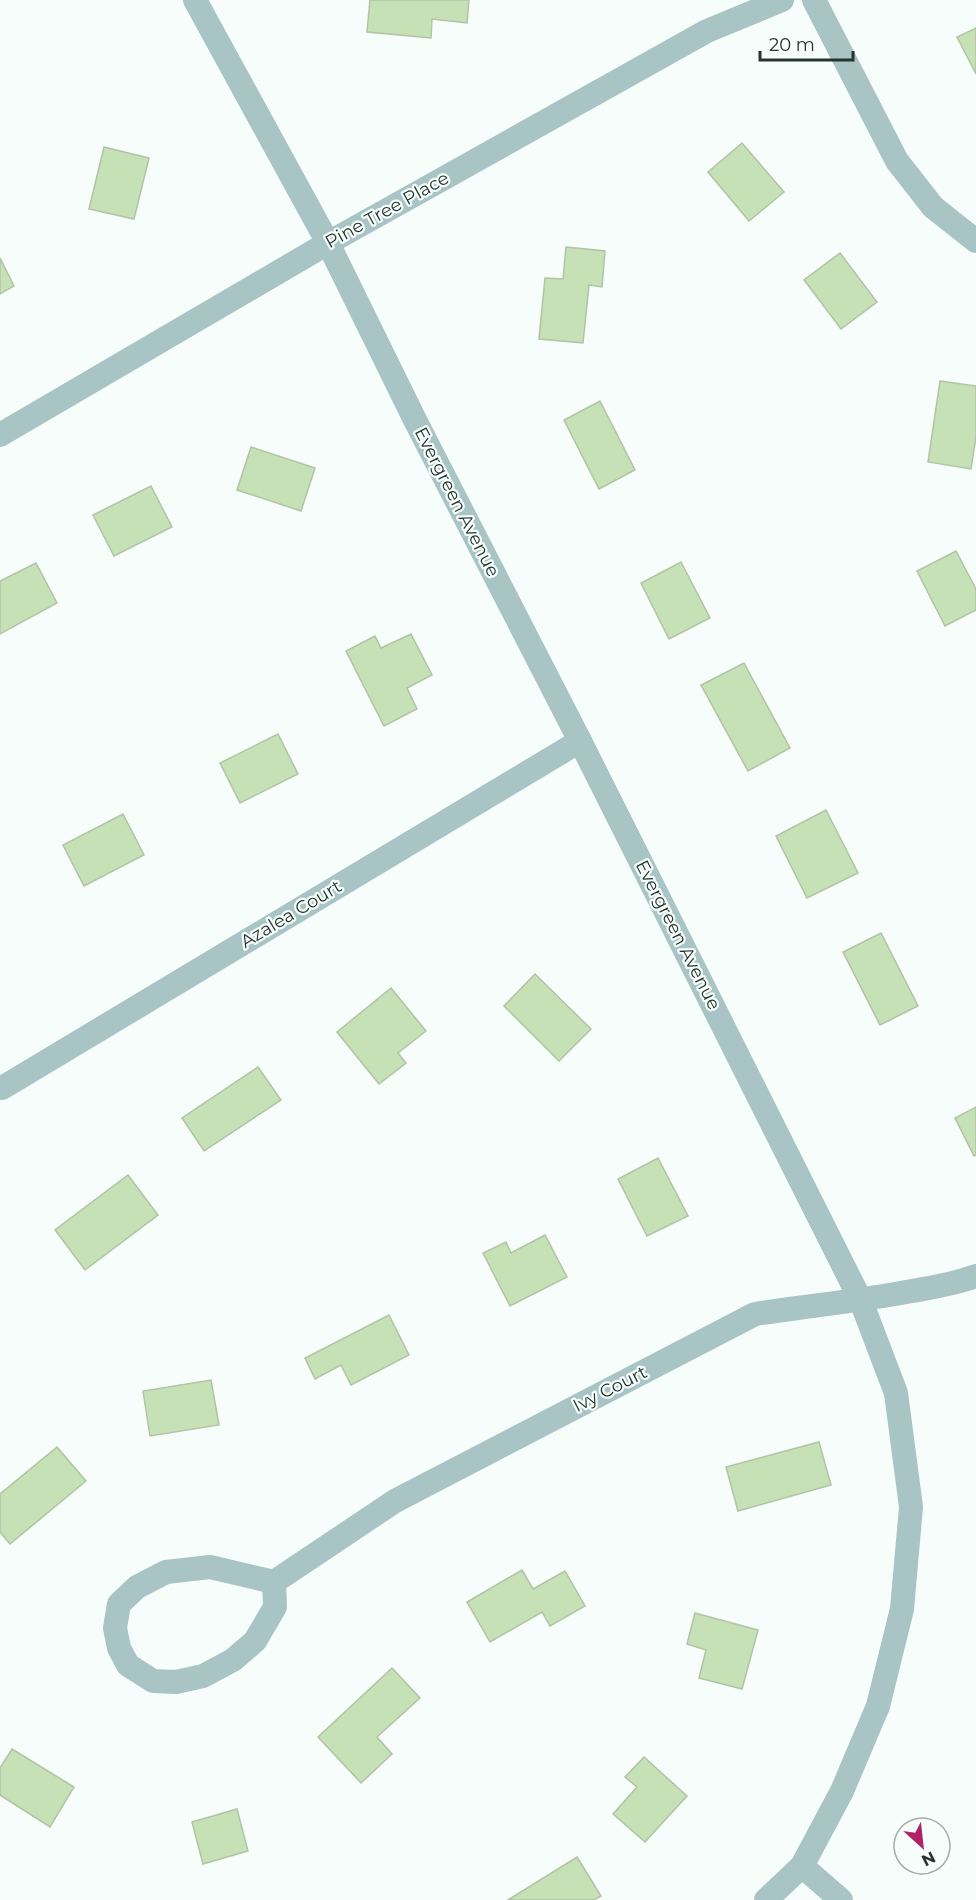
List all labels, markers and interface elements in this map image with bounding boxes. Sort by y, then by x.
scale bar [760,24,853,62]
text: 20 m [769,34,815,56]
street label: Pine Tree Place [321,167,453,253]
street label: Evergreen Avenue [410,423,504,581]
street label: Evergreen Avenue [631,856,725,1014]
street label: Azalea Court [236,875,346,953]
street label: Ivy Court [569,1361,651,1417]
north arrow [892,1816,952,1876]
text: N [919,1848,939,1870]

